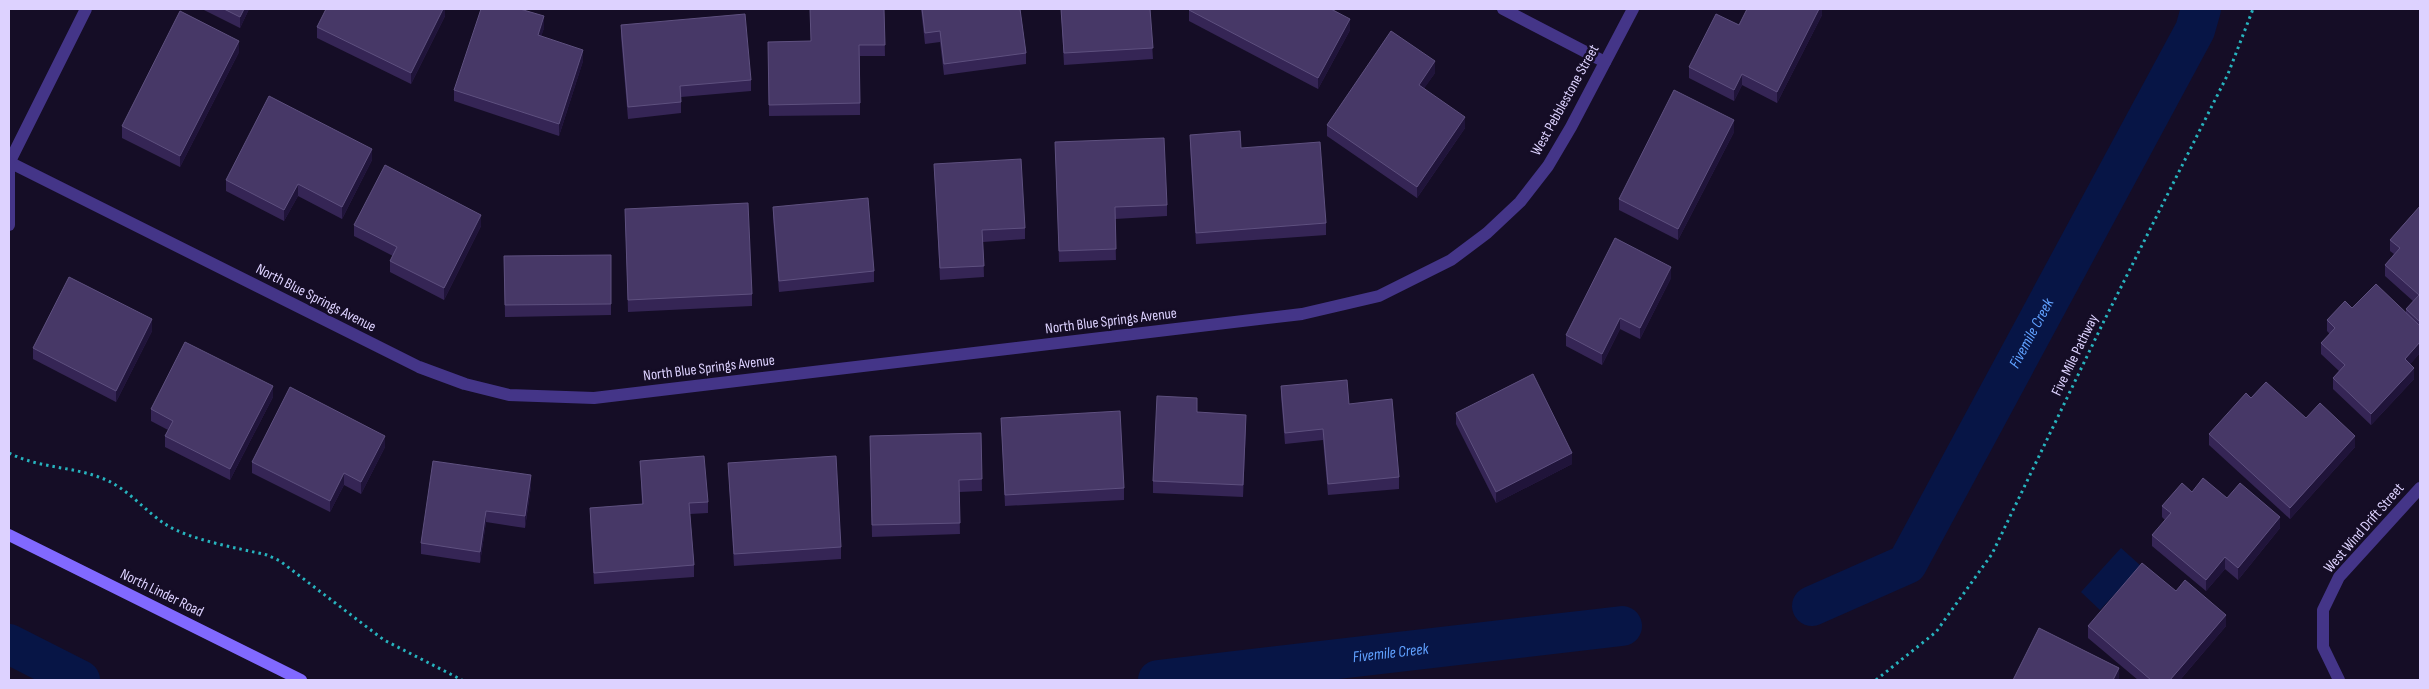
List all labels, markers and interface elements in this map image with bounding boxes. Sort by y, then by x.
street label: West Pebblestone Street [1527,41,1604,159]
street label: North Blue Springs Avenue [253,259,379,337]
water label: Fivemile Creek [2005,294,2058,371]
street label: North Blue Springs Avenue [1044,303,1178,339]
street label: Five Mile Pathway [2047,311,2103,399]
street label: North Blue Springs Avenue [642,350,776,386]
street label: West Wind Drift Street [2320,479,2408,577]
street label: North Linder Road [117,565,207,621]
water label: Fivemile Creek [1351,639,1430,667]

